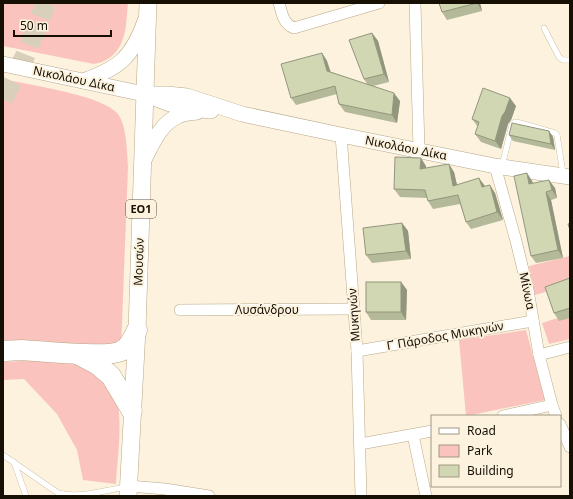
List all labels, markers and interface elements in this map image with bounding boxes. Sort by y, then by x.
scale bar [14,12,111,38]
text: 50 m [20,17,48,34]
street label: Νικολάου Δίκα [32,62,117,96]
street label: Νικολάου Δίκα [364,131,449,164]
road number: ΕΟ1 [126,200,156,218]
street label: Μουσών [129,238,148,286]
street label: Μίνωα [515,271,540,312]
street label: Μυκηνών [343,288,364,342]
street label: Λυσάνδρου [235,301,299,318]
street label: Γ΄ Πάροδος Μυκηνών [385,317,505,354]
legend [431,415,561,487]
text: Road [467,422,496,439]
text: Park [467,442,493,459]
text: Building [467,462,514,479]

